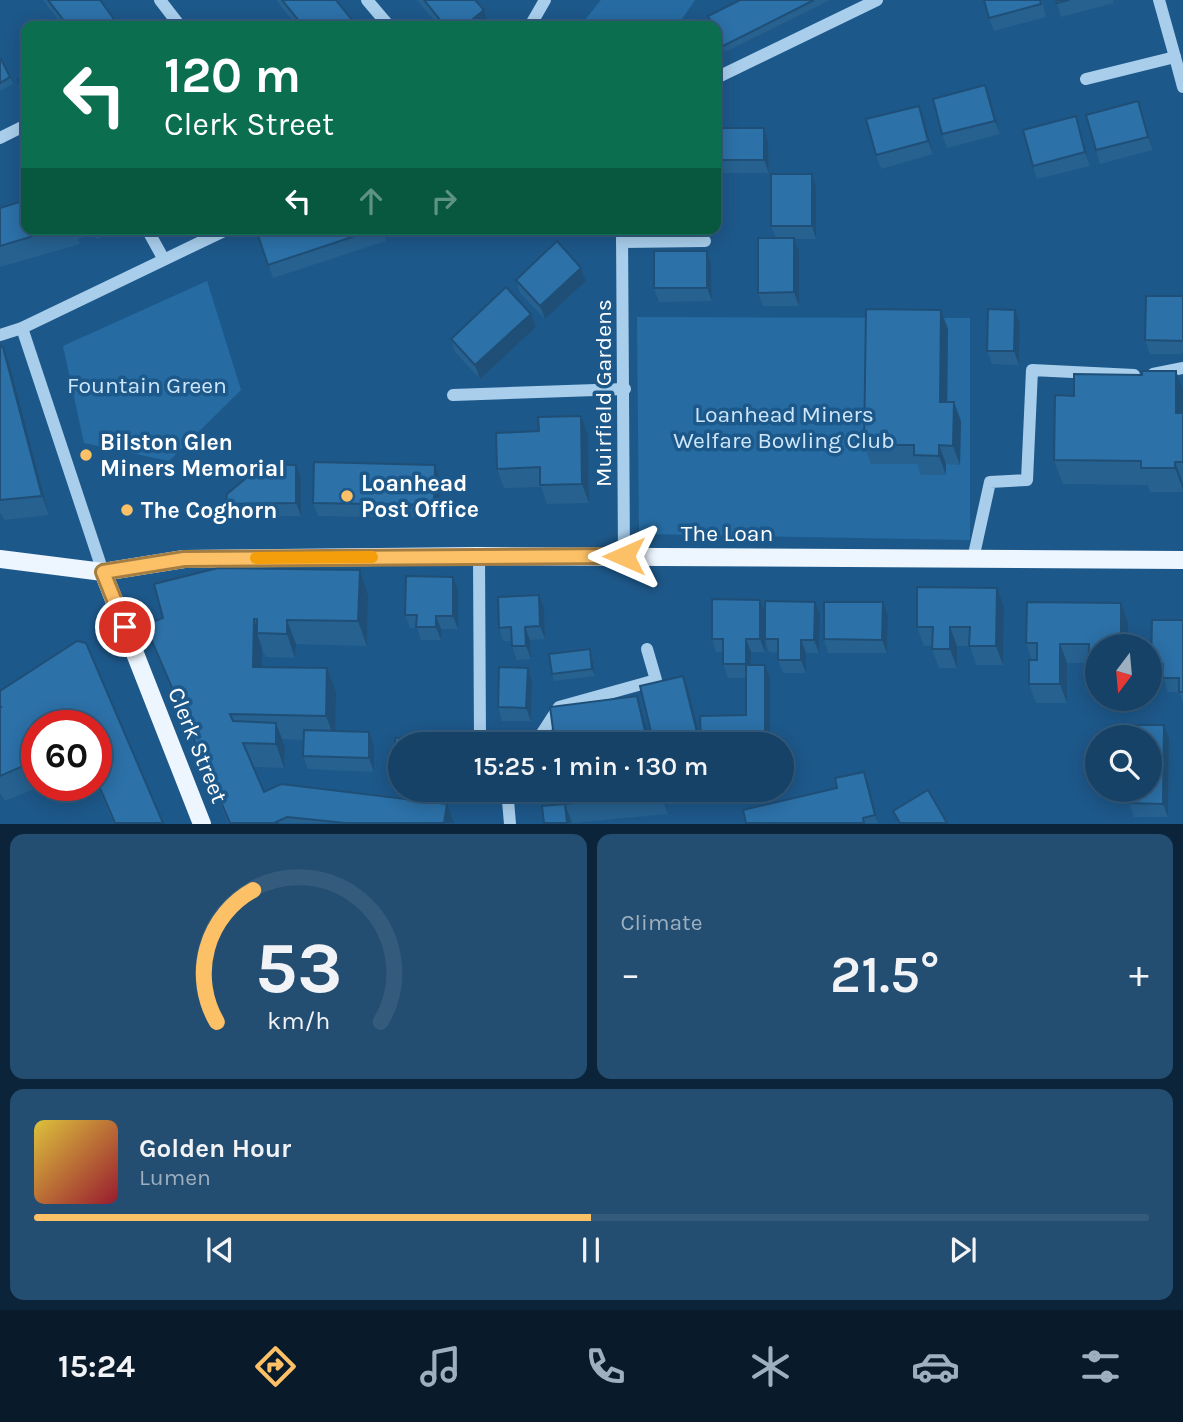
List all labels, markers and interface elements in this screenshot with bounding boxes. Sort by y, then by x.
text: 120 m [164,47,301,104]
icon: left [49,49,140,140]
text: Clerk Street [164,106,334,143]
icon: left [279,182,317,220]
icon: ahead [352,182,390,220]
icon: right [425,182,463,220]
street label: Muirfield Gardens [590,299,617,487]
park label: Fountain Green [67,372,227,399]
park label: Loanhead Miners Welfare Bowling Club [673,401,895,454]
place label: Bilston Glen Miners Memorial [100,429,285,482]
marker: Bilston Glen Miners Memorial [78,447,94,463]
place label: Loanhead Post Office [361,470,479,523]
marker: Loanhead Post Office [339,488,355,504]
place label: The Coghorn [141,497,277,524]
marker: The Coghorn [119,502,135,518]
position arrow [587,519,661,593]
street label: The Loan [681,520,773,547]
pin [95,597,155,657]
icon: arrive [106,608,144,646]
north arrow [1085,634,1162,710]
map controls [1085,634,1162,802]
street label: Clerk Street [162,683,233,807]
speed limit sign: 60 [21,710,112,801]
button: search [1085,725,1162,802]
text: 15:25 · 1 min · 130 m [474,751,708,782]
text: Climate [621,909,703,936]
text: 53 [254,926,342,1011]
text: 21.5° [830,944,939,1005]
text: − [621,952,640,997]
text: + [1129,952,1149,997]
text: km/h [267,1006,330,1035]
text: Golden Hour [139,1133,291,1164]
text: Lumen [139,1164,211,1191]
icon: previous [201,1231,239,1269]
icon: pause [572,1231,610,1269]
icon: next [944,1231,982,1269]
icon: directions [251,1342,300,1391]
icon: music [416,1342,465,1391]
icon: phone [581,1342,630,1391]
icon: climate [746,1342,795,1391]
icon: car [911,1342,960,1391]
icon: filters [1076,1342,1125,1391]
text: 15:24 [58,1348,135,1385]

